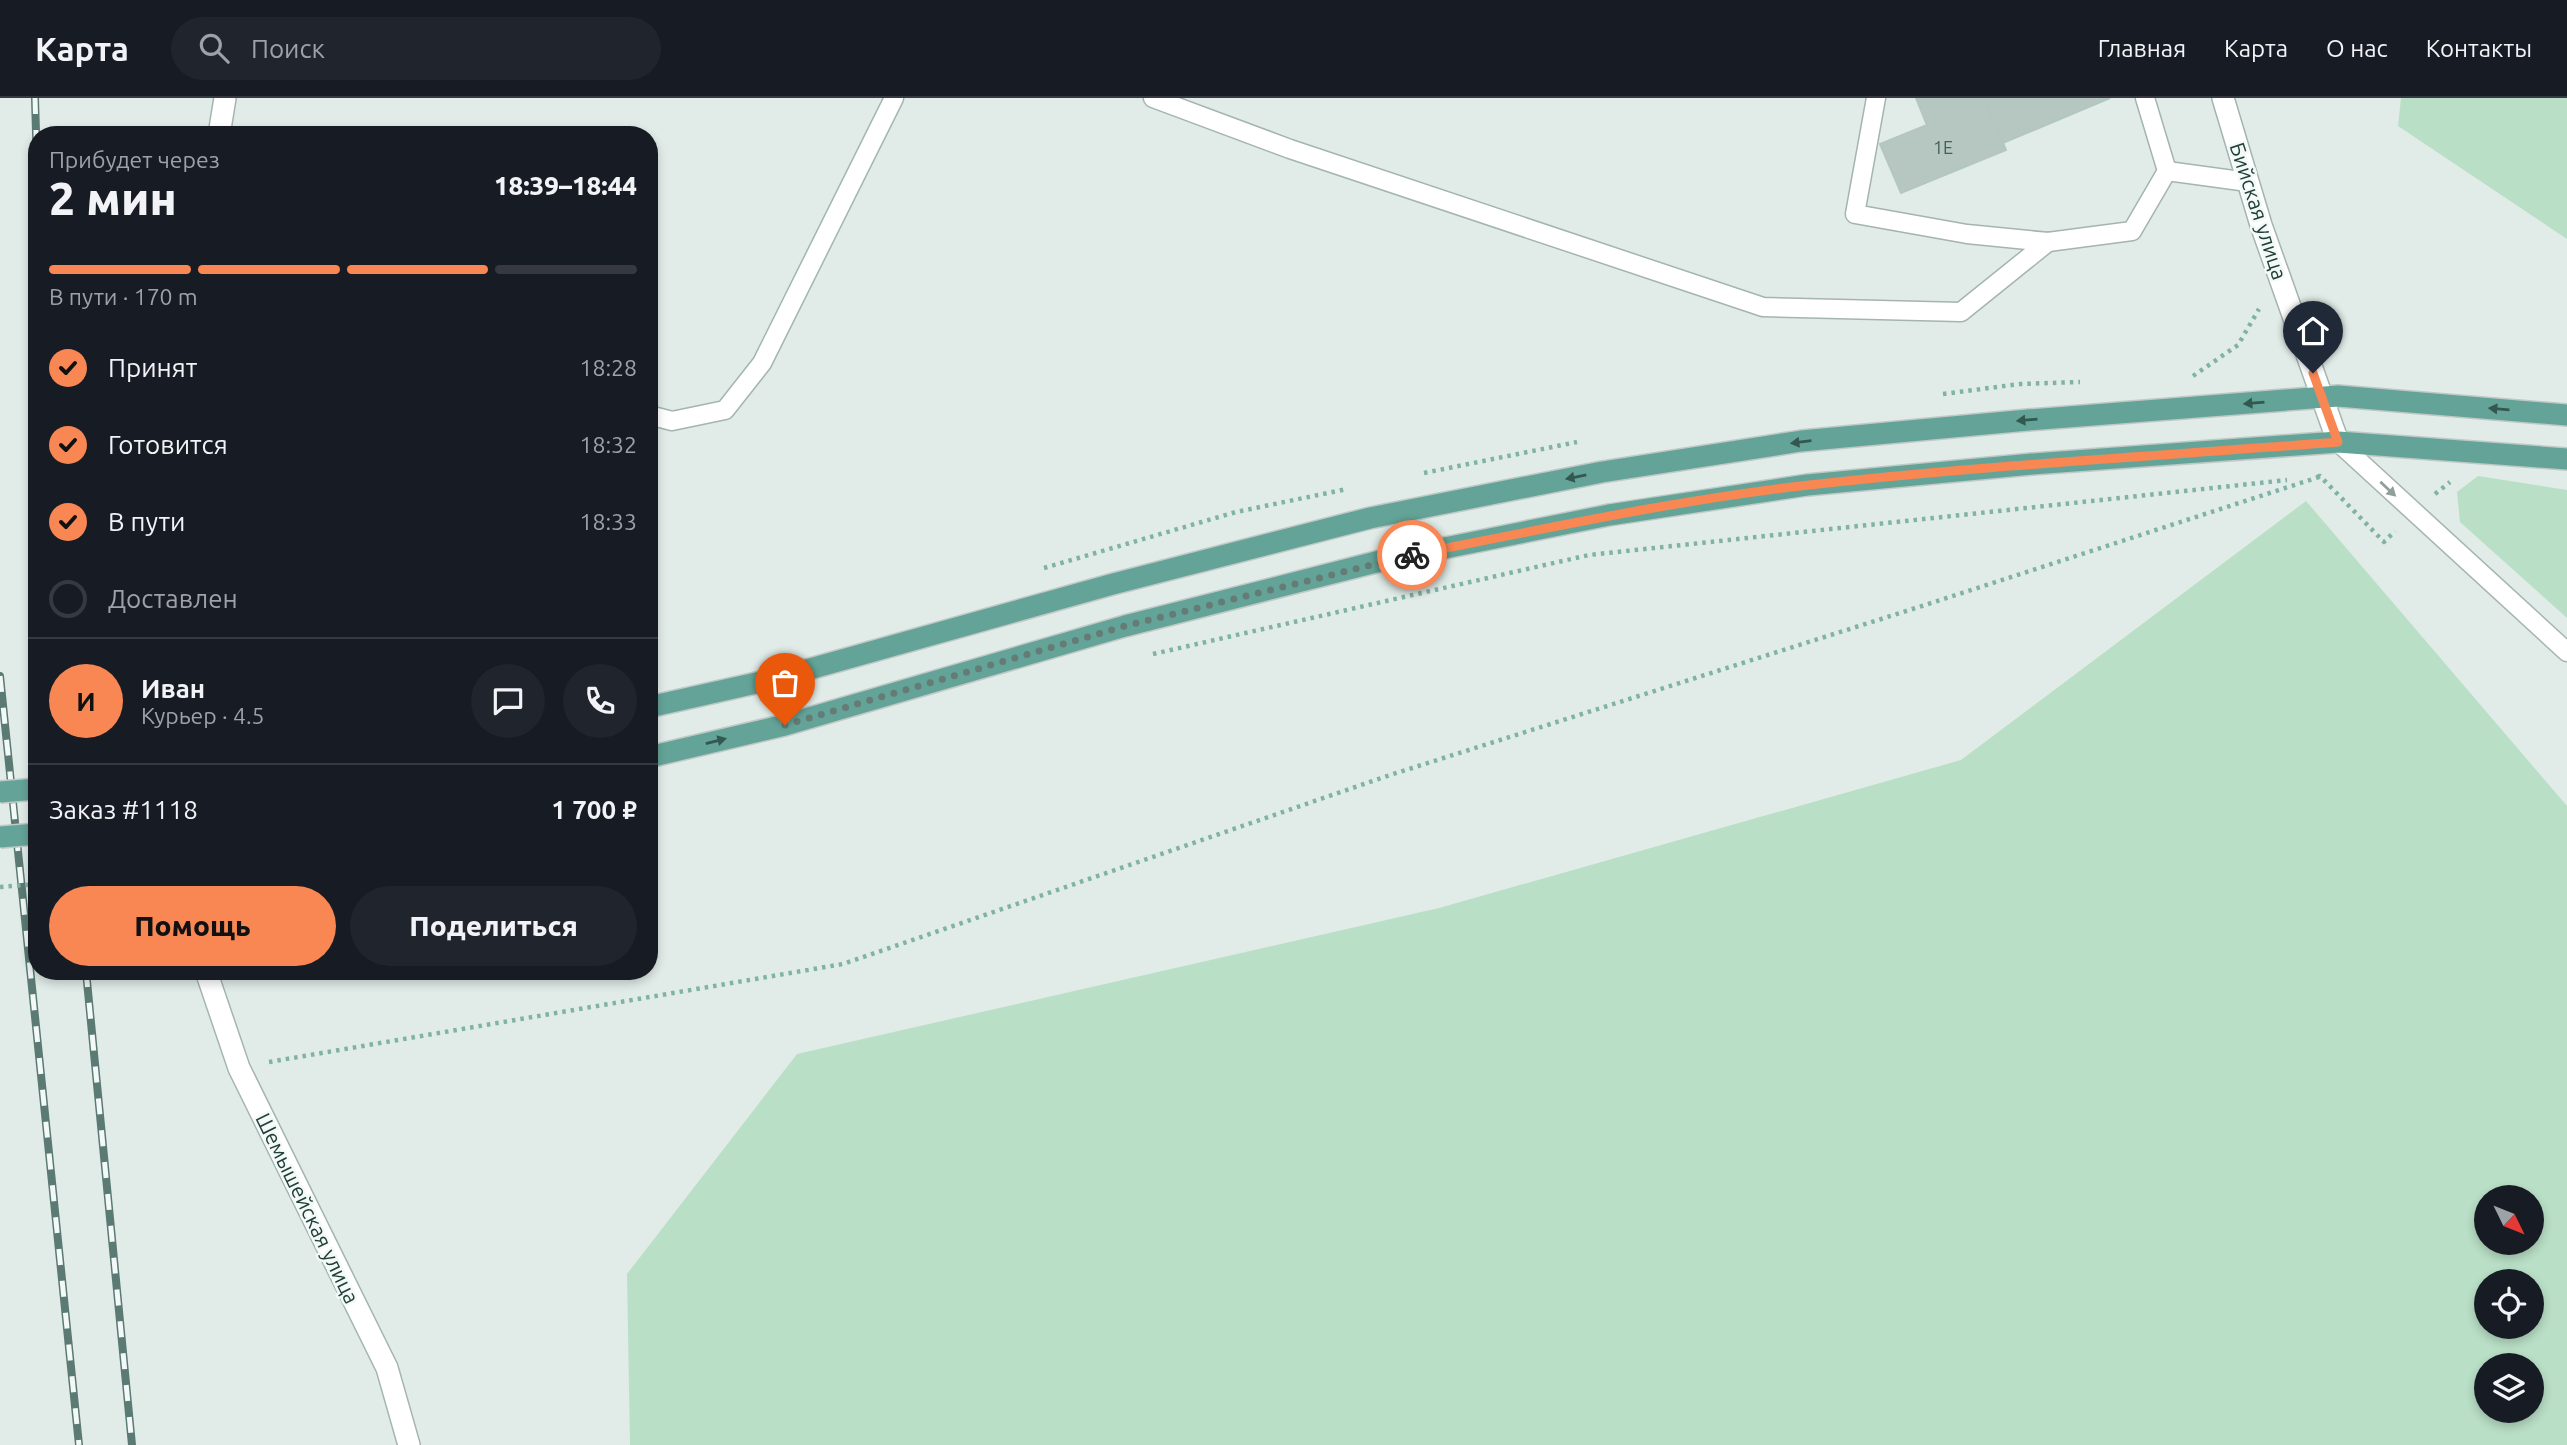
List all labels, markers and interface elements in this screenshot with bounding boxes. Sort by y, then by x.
search box [171,17,661,80]
icon: search [195,29,233,67]
text: Карта [35,30,129,67]
text: Поиск [251,34,325,63]
text: Главная [2098,35,2186,62]
text: Карта [2224,35,2288,62]
text: О нас [2326,35,2388,62]
text: Контакты [2426,35,2532,62]
house number: 1Е [1933,137,1953,157]
street label: Бийская улица [2226,139,2292,283]
text: Прибудет через [49,147,220,172]
text: 18:39–18:44 [494,171,637,200]
text: 2 мин [49,172,177,224]
text: В пути · 170 m [49,284,198,309]
pin [2283,301,2343,373]
icon: home [2294,312,2332,350]
icon: check [49,349,87,387]
text: Принят [108,353,197,382]
text: 18:28 [579,355,637,380]
one-way arrow [2243,398,2265,409]
one-way arrow [2488,403,2510,414]
one-way arrow [2016,415,2038,426]
icon: check [49,426,87,464]
text: Готовится [108,430,228,459]
text: 18:32 [579,432,637,457]
one-way arrow [1790,436,1812,447]
one-way arrow [1565,471,1587,482]
one-way arrow [2379,481,2397,497]
icon: check [49,503,87,541]
text: В пути [108,507,185,536]
text: 18:33 [579,509,637,534]
courier [1377,520,1447,590]
icon: bike [1393,536,1431,574]
text: Доставлен [108,584,238,613]
pin [755,653,815,725]
button: chat [471,664,545,738]
button: phone [563,664,637,738]
icon: bag [766,664,804,702]
text: Иван [141,674,205,703]
text: И [76,687,96,716]
text: Курьер · 4.5 [141,703,265,728]
one-way arrow [705,735,727,746]
text: Заказ #1118 [49,795,198,824]
text: 1 700 ₽ [551,795,637,824]
button: Помощь [49,886,336,966]
button: Поделиться [350,886,637,966]
street label: Шемышейская улица [251,1109,365,1307]
north arrow [2474,1185,2544,1255]
map controls [2474,1185,2544,1423]
button: locate [2474,1269,2544,1339]
button: layers [2474,1353,2544,1423]

